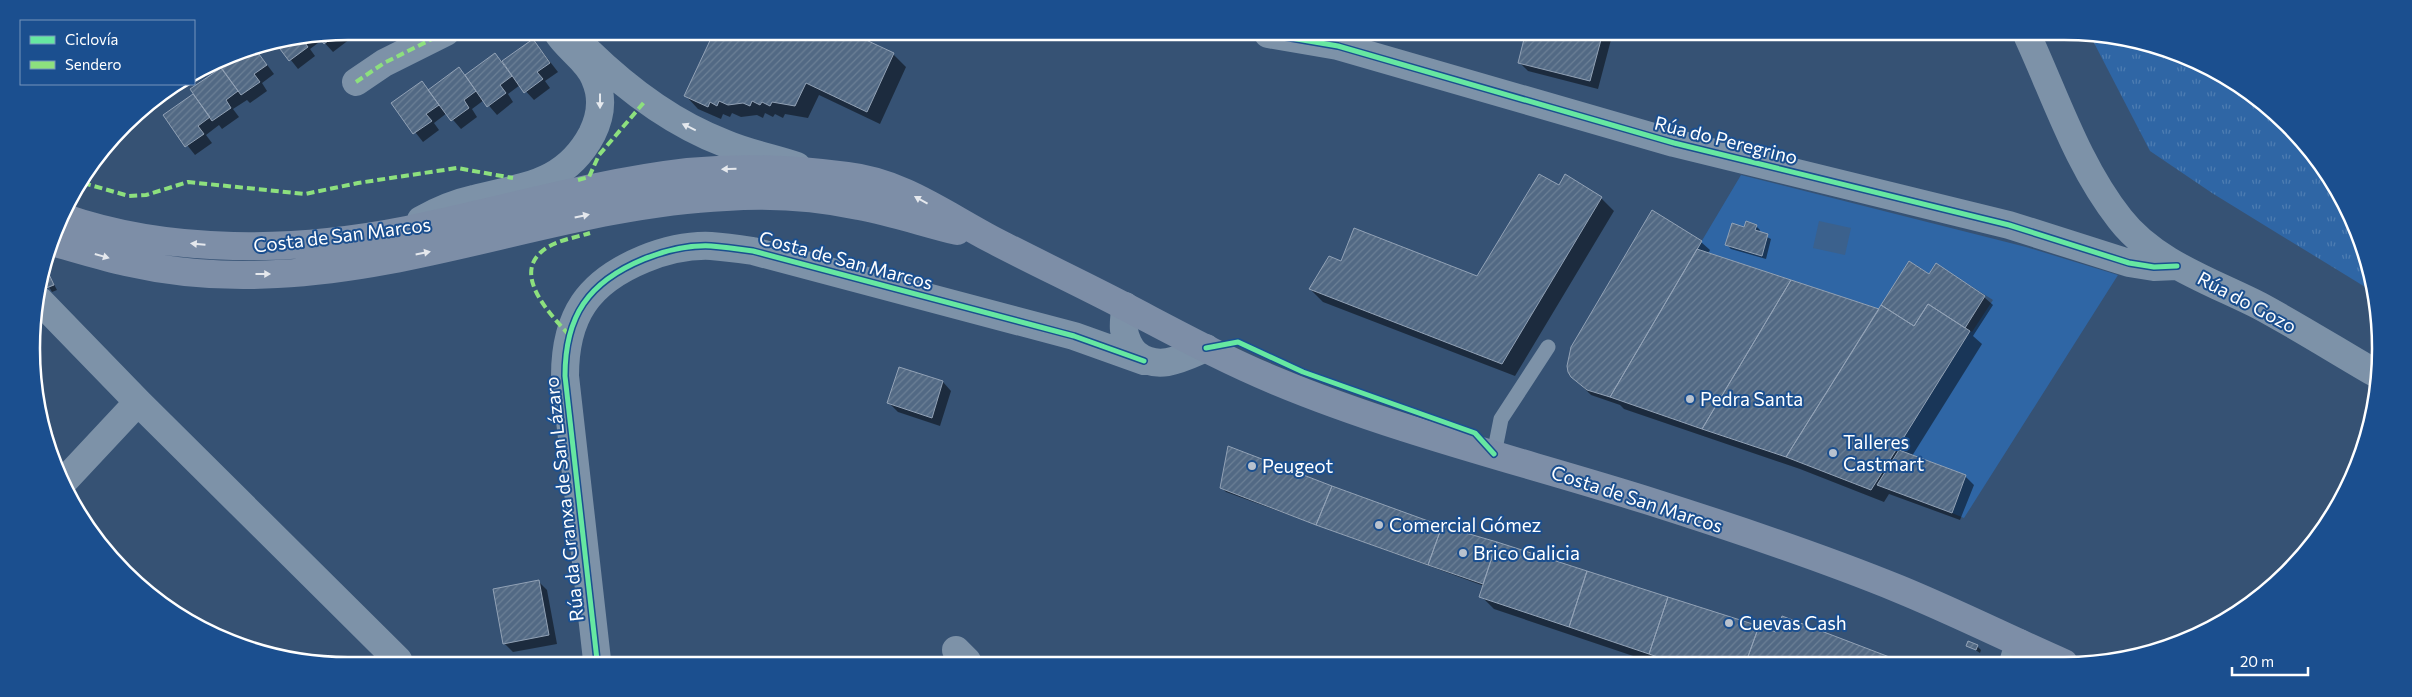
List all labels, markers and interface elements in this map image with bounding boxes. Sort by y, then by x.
legend [20,20,195,85]
text: Ciclovía [65,30,118,48]
text: Sendero [65,55,122,73]
one-way arrow [596,93,604,109]
street label: Rúa do Peregrino [1652,111,1800,168]
one-way arrow [682,123,697,131]
one-way arrow [720,166,736,174]
one-way arrow [914,196,929,204]
street label: Costa de San Marcos [252,212,432,257]
one-way arrow [574,212,589,220]
street label: Costa de San Marcos [757,225,935,294]
one-way arrow [190,240,206,248]
one-way arrow [416,248,432,256]
one-way arrow [94,252,109,260]
street label: Rúa do Gozo [2194,266,2301,337]
one-way arrow [255,270,271,278]
street label: Rúa da Granxa de San Lázaro [539,375,588,623]
place label: Pedra Santa [1700,387,1803,410]
marker: Pedra Santa [1684,393,1696,405]
place label: Talleres Castmart [1843,430,1924,475]
marker: Talleres Castmart [1827,447,1839,459]
place label: Peugeot [1262,454,1334,477]
marker: Peugeot [1246,460,1258,472]
street label: Costa de San Marcos [1549,460,1726,537]
place label: Comercial Gómez [1389,513,1541,536]
marker: Comercial Gómez [1373,519,1385,531]
place label: Brico Galicia [1473,541,1580,564]
marker: Brico Galicia [1457,547,1469,559]
place label: Cuevas Cash [1739,611,1847,634]
marker: Cuevas Cash [1723,617,1735,629]
scale bar [2232,644,2308,676]
text: 20 m [2240,652,2274,670]

